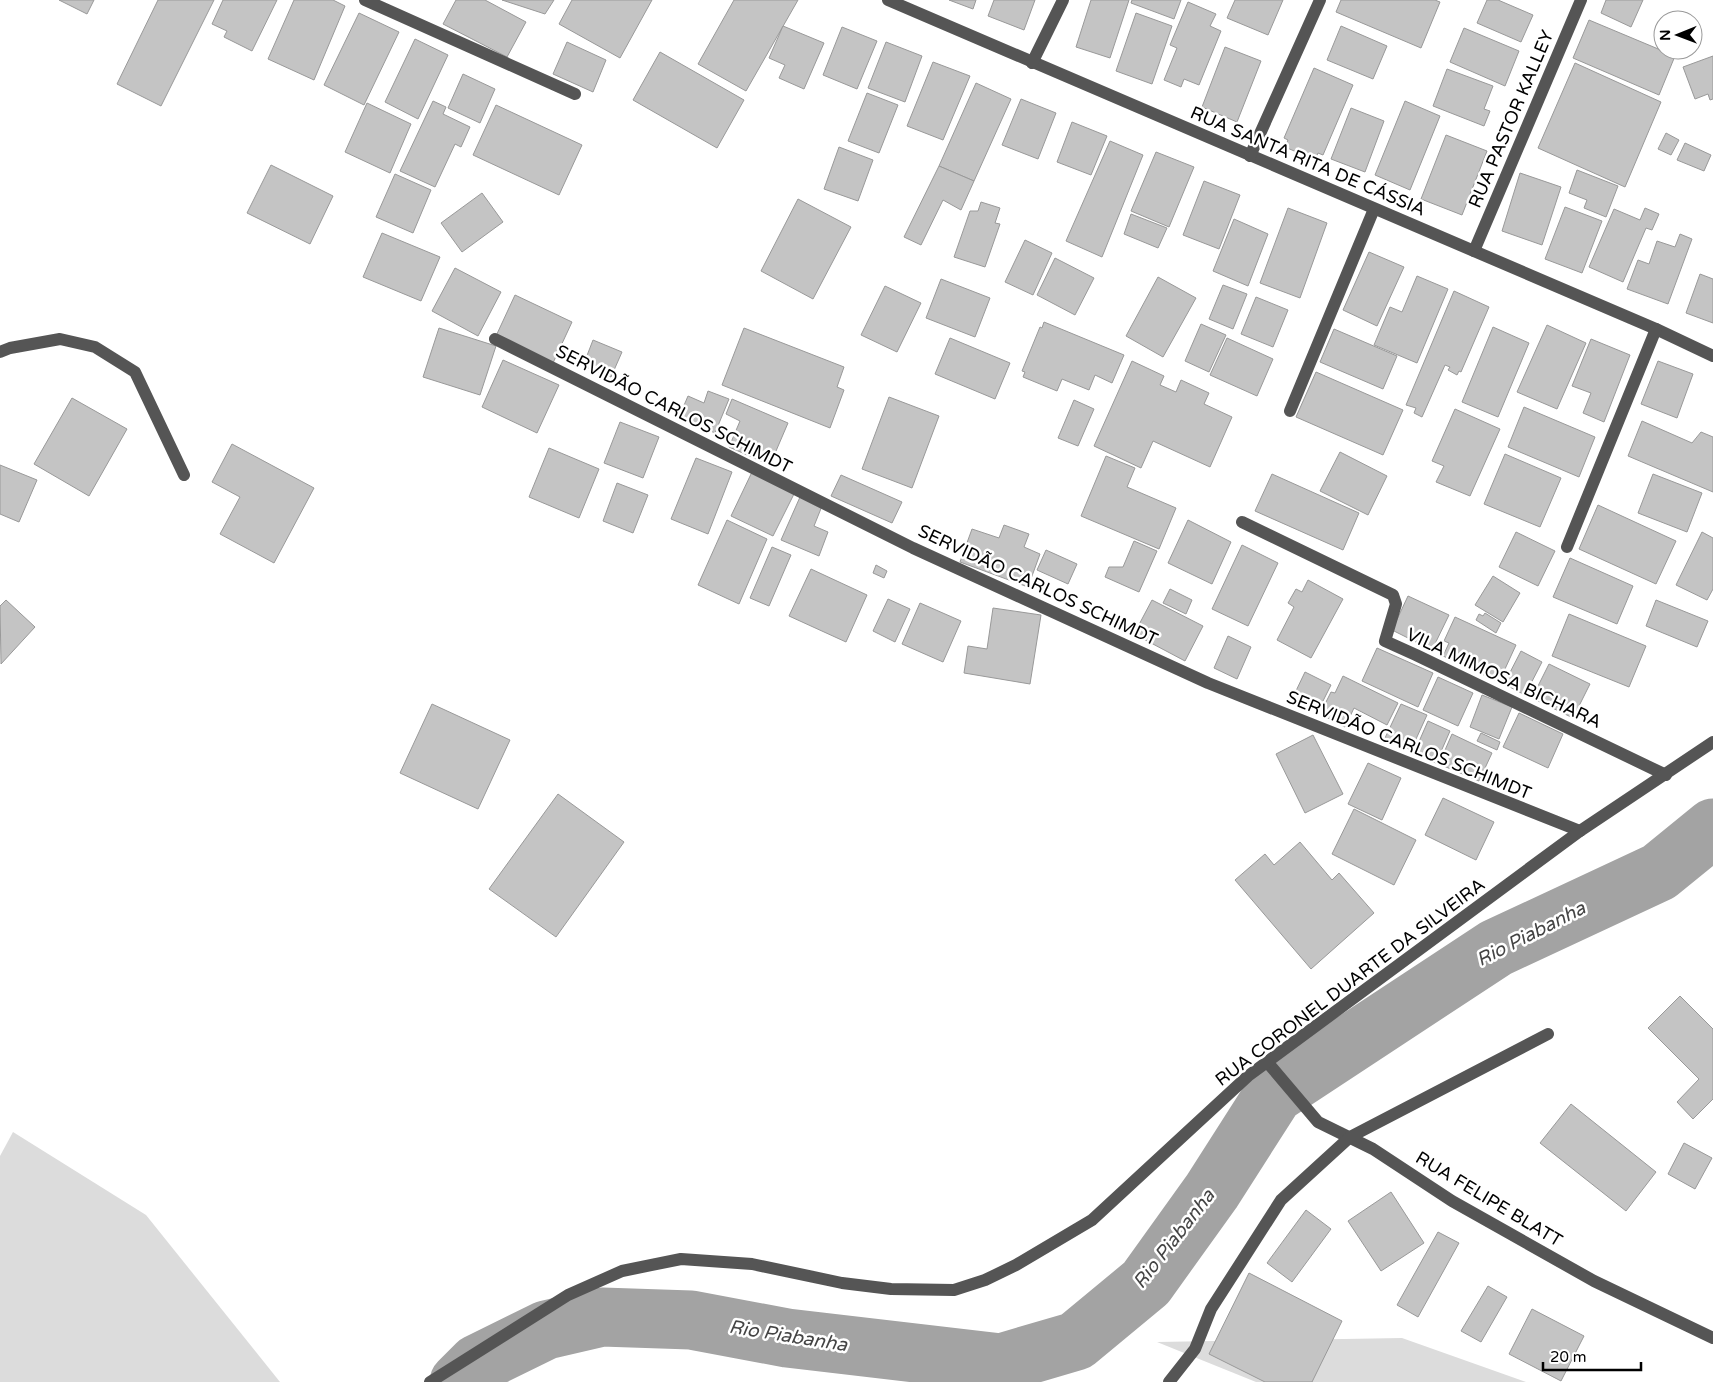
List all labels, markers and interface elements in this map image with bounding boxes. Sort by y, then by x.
north arrow [1653,10,1703,60]
street label: RUA PASTOR KALLEY [1464,26,1559,211]
text: N [1657,29,1674,41]
street label: RUA SANTA RITA DE CÁSSIA [1187,101,1429,221]
street label: SERVIDÃO CARLOS SCHIMDT [552,340,796,478]
street label: SERVIDÃO CARLOS SCHIMDT [915,520,1161,650]
street label: VILA MIMOSA BICHARA [1403,623,1605,733]
street label: SERVIDÃO CARLOS SCHIMDT [1283,686,1535,804]
street label: RUA CORONEL DUARTE DA SILVEIRA [1211,873,1489,1091]
water label: Rio Piabanha [1473,897,1590,971]
street label: RUA FELIPE BLATT [1412,1147,1566,1251]
water label: Rio Piabanha [1129,1184,1220,1293]
water label: Rio Piabanha [727,1316,850,1356]
scale bar [1543,1340,1640,1372]
text: 20 m [1550,1348,1587,1366]

